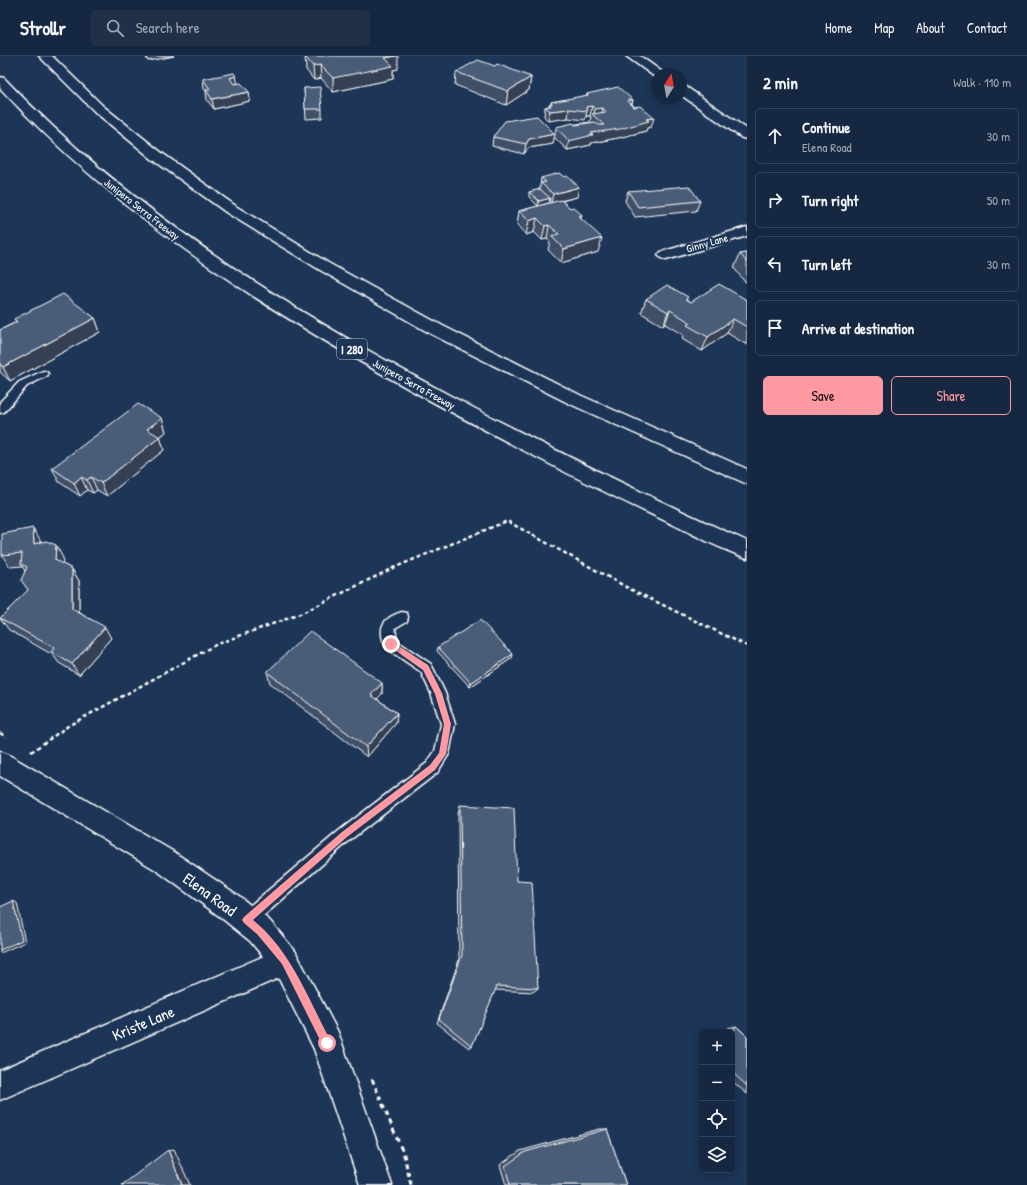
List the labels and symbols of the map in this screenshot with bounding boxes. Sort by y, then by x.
north arrow [651,68,687,104]
street label: Junipero Serra Freeway [101,175,183,243]
street label: Ginny Lane [685,230,730,256]
road number: I 280 [337,339,367,359]
street label: Junipero Serra Freeway [370,356,458,413]
route end [382,635,400,653]
street label: Elena Road [179,867,241,921]
street label: Kriste Lane [108,1000,178,1046]
route start [318,1034,336,1052]

